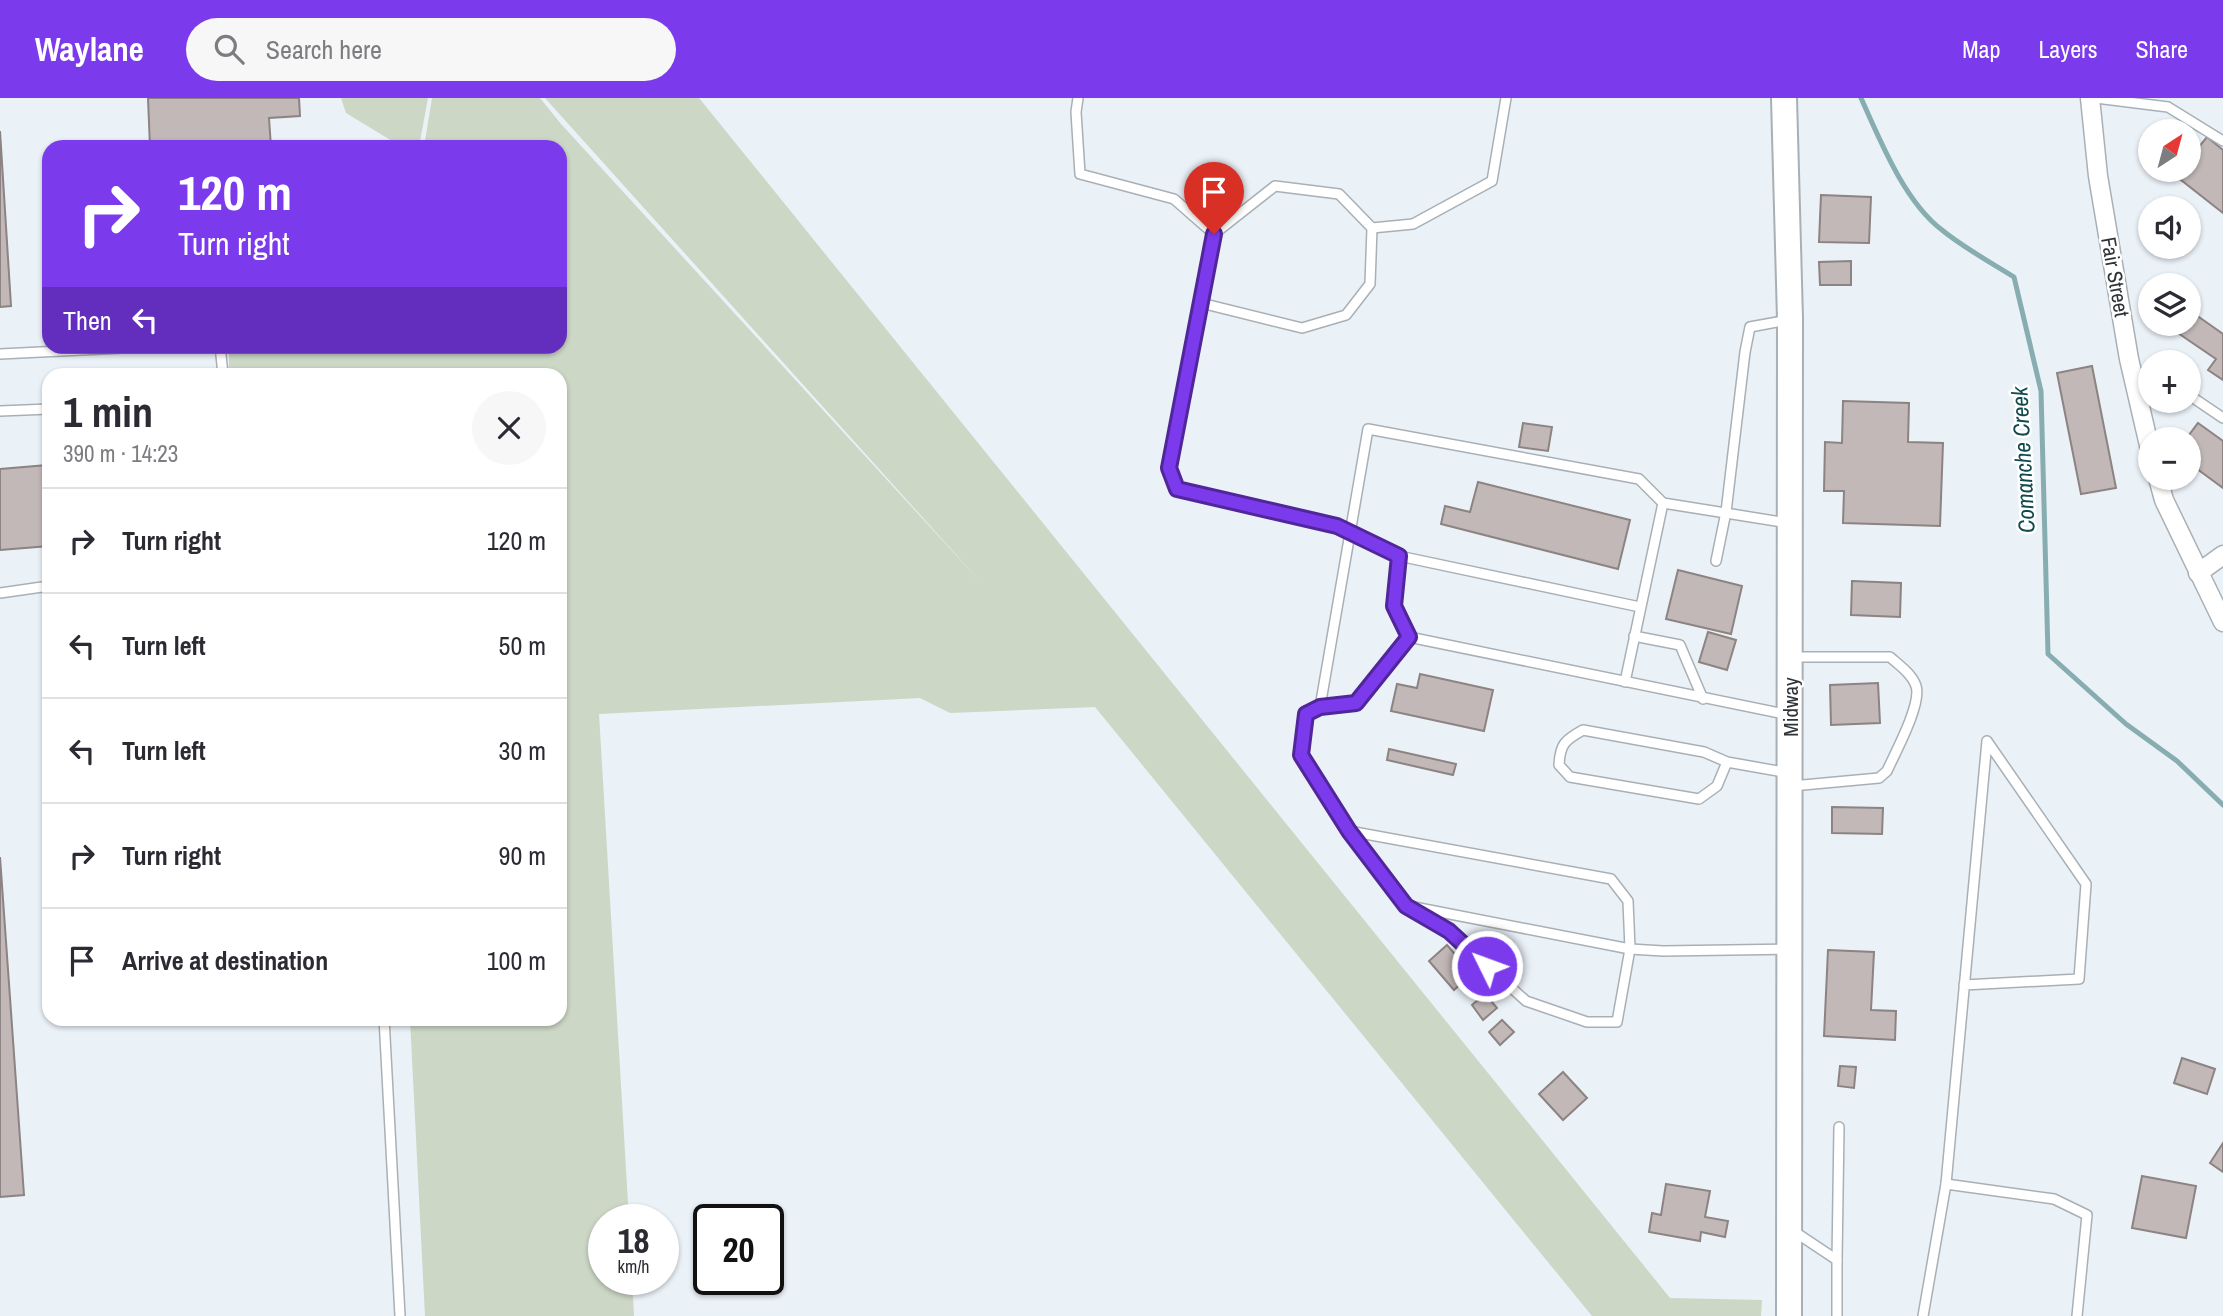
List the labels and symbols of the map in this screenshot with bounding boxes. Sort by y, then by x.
north arrow [2138,119,2202,182]
pin [1184,162,1244,234]
street label: Fair Street [2094,235,2137,319]
water label: Comanche Creek [2003,384,2042,534]
street label: Midway [1776,677,1805,737]
position arrow [1450,929,1524,1003]
speed limit sign: 20 [693,1204,784,1295]

